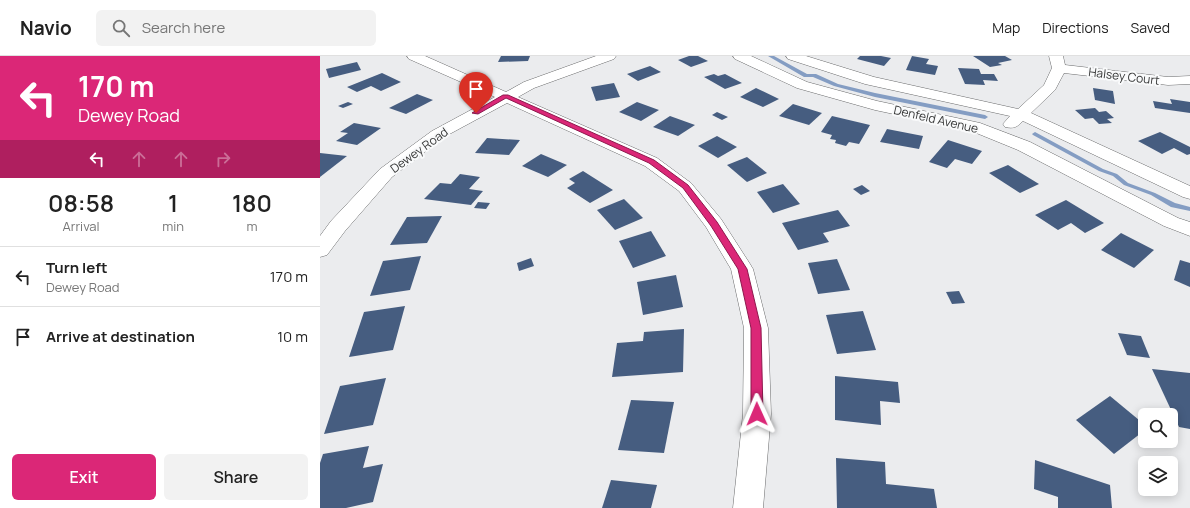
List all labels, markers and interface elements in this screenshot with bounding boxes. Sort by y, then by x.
search box [96,10,376,46]
text: Navio [20,15,72,41]
icon: search [110,17,132,39]
text: Search here [142,17,225,38]
text: Map [992,18,1020,37]
text: Directions [1042,18,1109,37]
text: Saved [1131,18,1170,37]
street label: Halsey Court [1087,63,1161,89]
text: 170 m [78,67,154,105]
icon: left [12,72,64,124]
pin [459,72,493,113]
icon: arrive [465,78,487,100]
street label: Denfeld Avenue [892,101,980,137]
text: Dewey Road [78,103,180,127]
street label: Dewey Road [387,123,451,177]
icon: left [86,148,108,170]
icon: ahead [128,148,150,170]
icon: ahead [170,148,192,170]
icon: right [212,148,234,170]
text: 08:58 [48,186,114,219]
text: 1 [168,186,178,219]
text: 180 [232,186,272,219]
text: Arrival [63,217,100,235]
text: min [162,217,184,235]
text: m [246,217,257,235]
text: Turn left [46,257,108,278]
icon: left [12,266,34,288]
text: 170 m [270,266,308,287]
text: Dewey Road [46,278,120,296]
icon: arrive [12,326,34,348]
text: Arrive at destination [46,326,195,347]
text: 10 m [277,326,308,347]
position arrow [736,393,778,435]
map controls [1138,408,1178,496]
button: search [1138,408,1178,448]
button: Exit [12,454,156,500]
button: Share [164,454,308,500]
button: layers [1138,456,1178,496]

